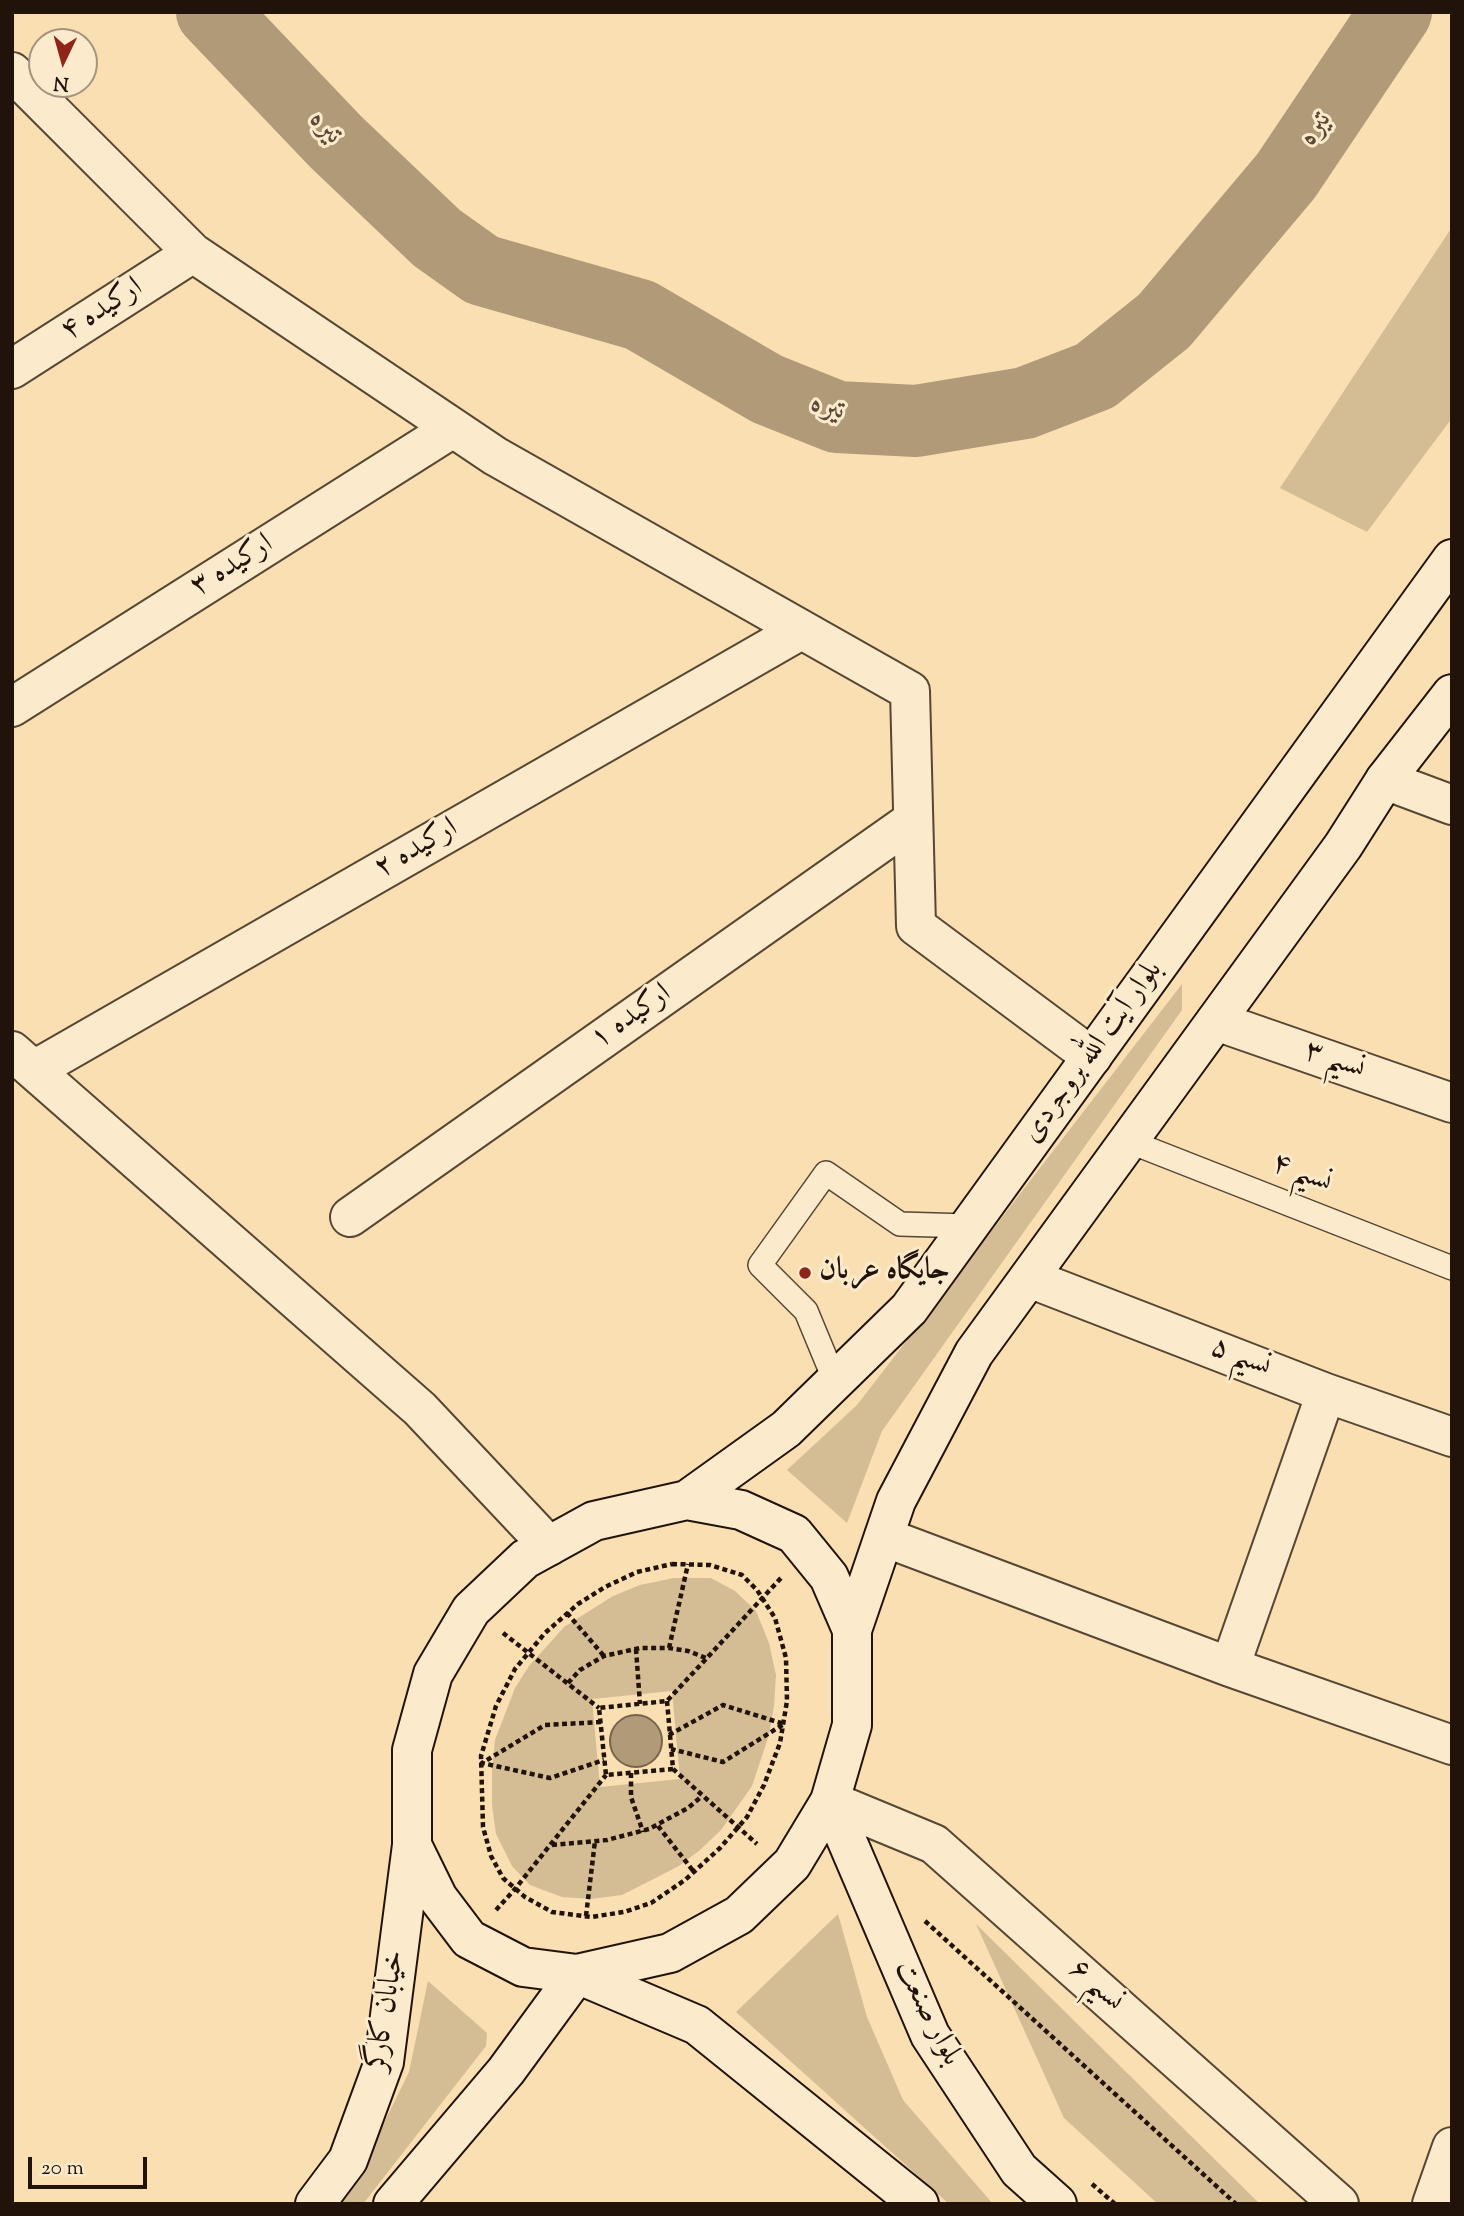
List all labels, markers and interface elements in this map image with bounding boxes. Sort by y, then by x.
north arrow [28,28,98,98]
text: N [53,68,70,97]
water label: تيره [299,103,351,155]
water label: تيره [1291,104,1343,154]
street label: ارکیده ۴ [55,271,151,351]
water label: تيره [806,386,850,432]
street label: ارکیده ۳ [185,528,281,606]
street label: ارکیده ۲ [369,812,465,888]
street label: بلوار آیت الله بروجردی [1016,955,1172,1151]
street label: ارکیده ۱ [585,977,679,1059]
street label: نسیم ۳ [1299,1035,1369,1089]
street label: نسیم ۴ [1266,1147,1336,1203]
place label: جایگاه عربان [819,1255,950,1291]
marker: جایگاه عربان [797,1265,813,1281]
street label: نسیم ۵ [1205,1331,1275,1387]
street label: خیابان کارگر [361,1948,415,2074]
street label: نسیم ۶ [1060,1953,1130,2021]
street label: بلوار صنعت [884,1955,968,2073]
scale bar [32,2142,150,2186]
text: 20 m [41,2154,84,2184]

